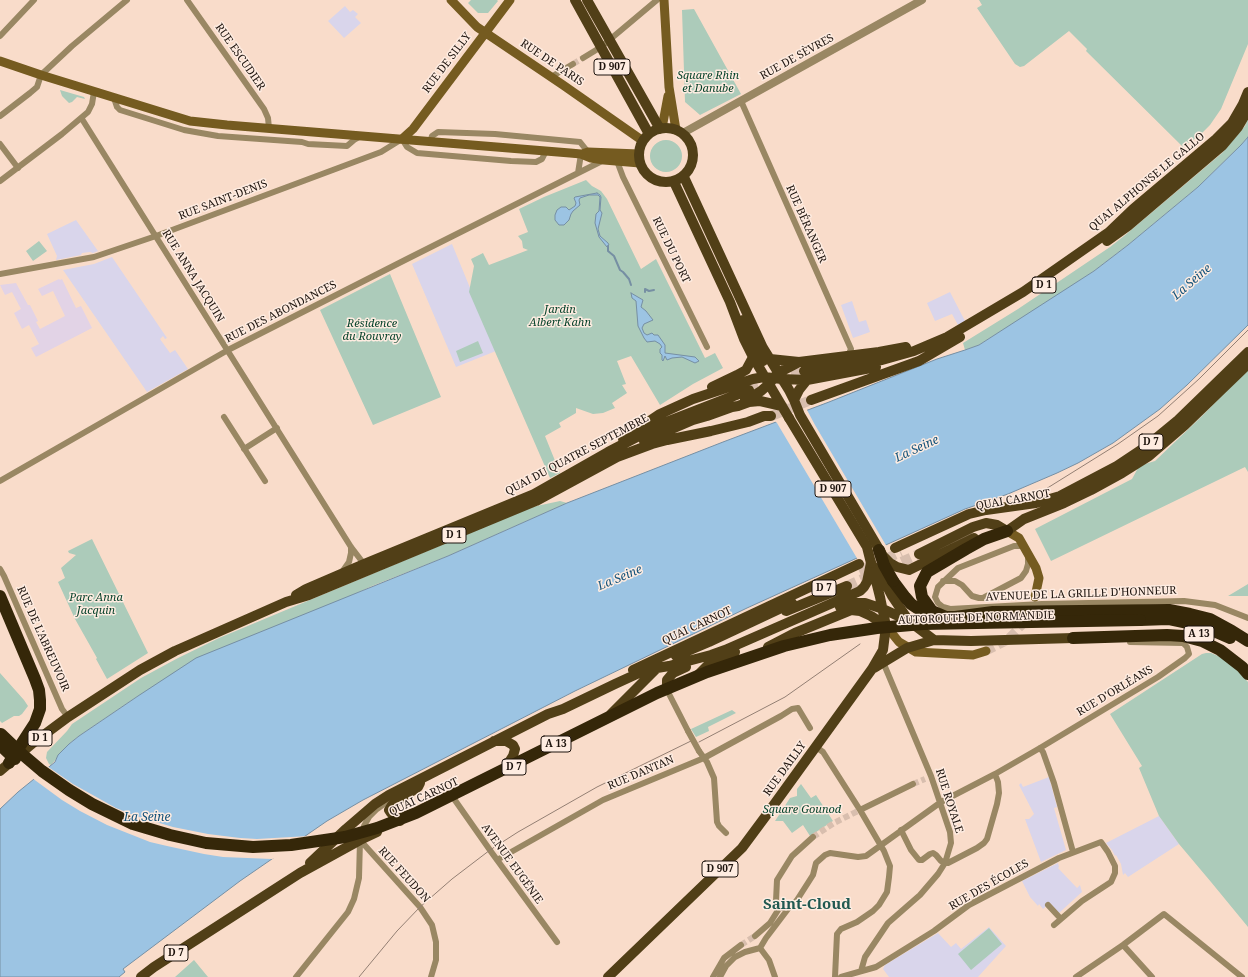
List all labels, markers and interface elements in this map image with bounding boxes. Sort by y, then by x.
street label: RUE ESCUDIER [212,21,268,93]
street label: RUE DE SILLY [420,30,474,96]
street label: RUE DE SÈVRES [758,31,836,83]
street label: RUE DE PARIS [518,37,586,89]
road number: D 907 [594,59,630,75]
park label: Square Rhin et Danube [677,69,739,95]
street label: QUAI ALPHONSE LE GALLO [1087,130,1207,234]
street label: RUE SAINT-DENIS [177,177,269,223]
street label: RUE BÉRANGER [783,183,829,265]
street label: RUE DU PORT [649,215,693,285]
street label: RUE ANNA JACQUIN [159,227,227,325]
water label: La Seine [1170,261,1214,303]
road number: D 1 [1032,277,1056,293]
street label: RUE DES ABONDANCES [223,278,339,346]
park label: Jardin Albert Kahn [529,303,591,329]
park label: Résidence du Rouvray [343,317,401,343]
street label: QUAI DU QUATRE SEPTEMBRE [503,412,651,498]
water label: La Seine [893,433,941,465]
road number: D 7 [1139,434,1163,450]
road number: D 907 [815,481,851,497]
street label: QUAI CARNOT [975,487,1051,513]
road number: D 1 [442,527,466,543]
water label: La Seine [596,562,644,594]
road number: D 7 [812,580,836,596]
street label: RUE DE L'ABREUVOIR [14,584,72,694]
street label: AVENUE DE LA GRILLE D'HONNEUR [985,584,1177,604]
park label: Parc Anna Jacquin [69,591,123,617]
street label: QUAI CARNOT [660,604,734,648]
street label: AUTOROUTE DE NORMANDIE [898,609,1054,627]
road number: A 13 [1184,626,1214,642]
street label: RUE D'ORLÉANS [1075,663,1155,719]
road number: D 1 [28,730,52,746]
road number: A 13 [541,736,571,752]
street label: RUE DAILLY [761,739,809,799]
street label: RUE DANTAN [606,753,676,793]
road number: D 7 [502,759,526,775]
street label: RUE ROYALE [932,767,966,835]
street label: QUAI CARNOT [387,775,461,819]
park label: Square Gounod [763,803,841,817]
water label: La Seine [124,811,170,825]
street label: AVENUE EUGÉNIE [478,821,546,907]
street label: RUE FEUDON [376,844,432,906]
street label: RUE DES ÉCOLES [947,857,1031,913]
road number: D 907 [702,861,738,877]
district label: Saint-Cloud [763,896,851,914]
road number: D 7 [164,945,188,961]

